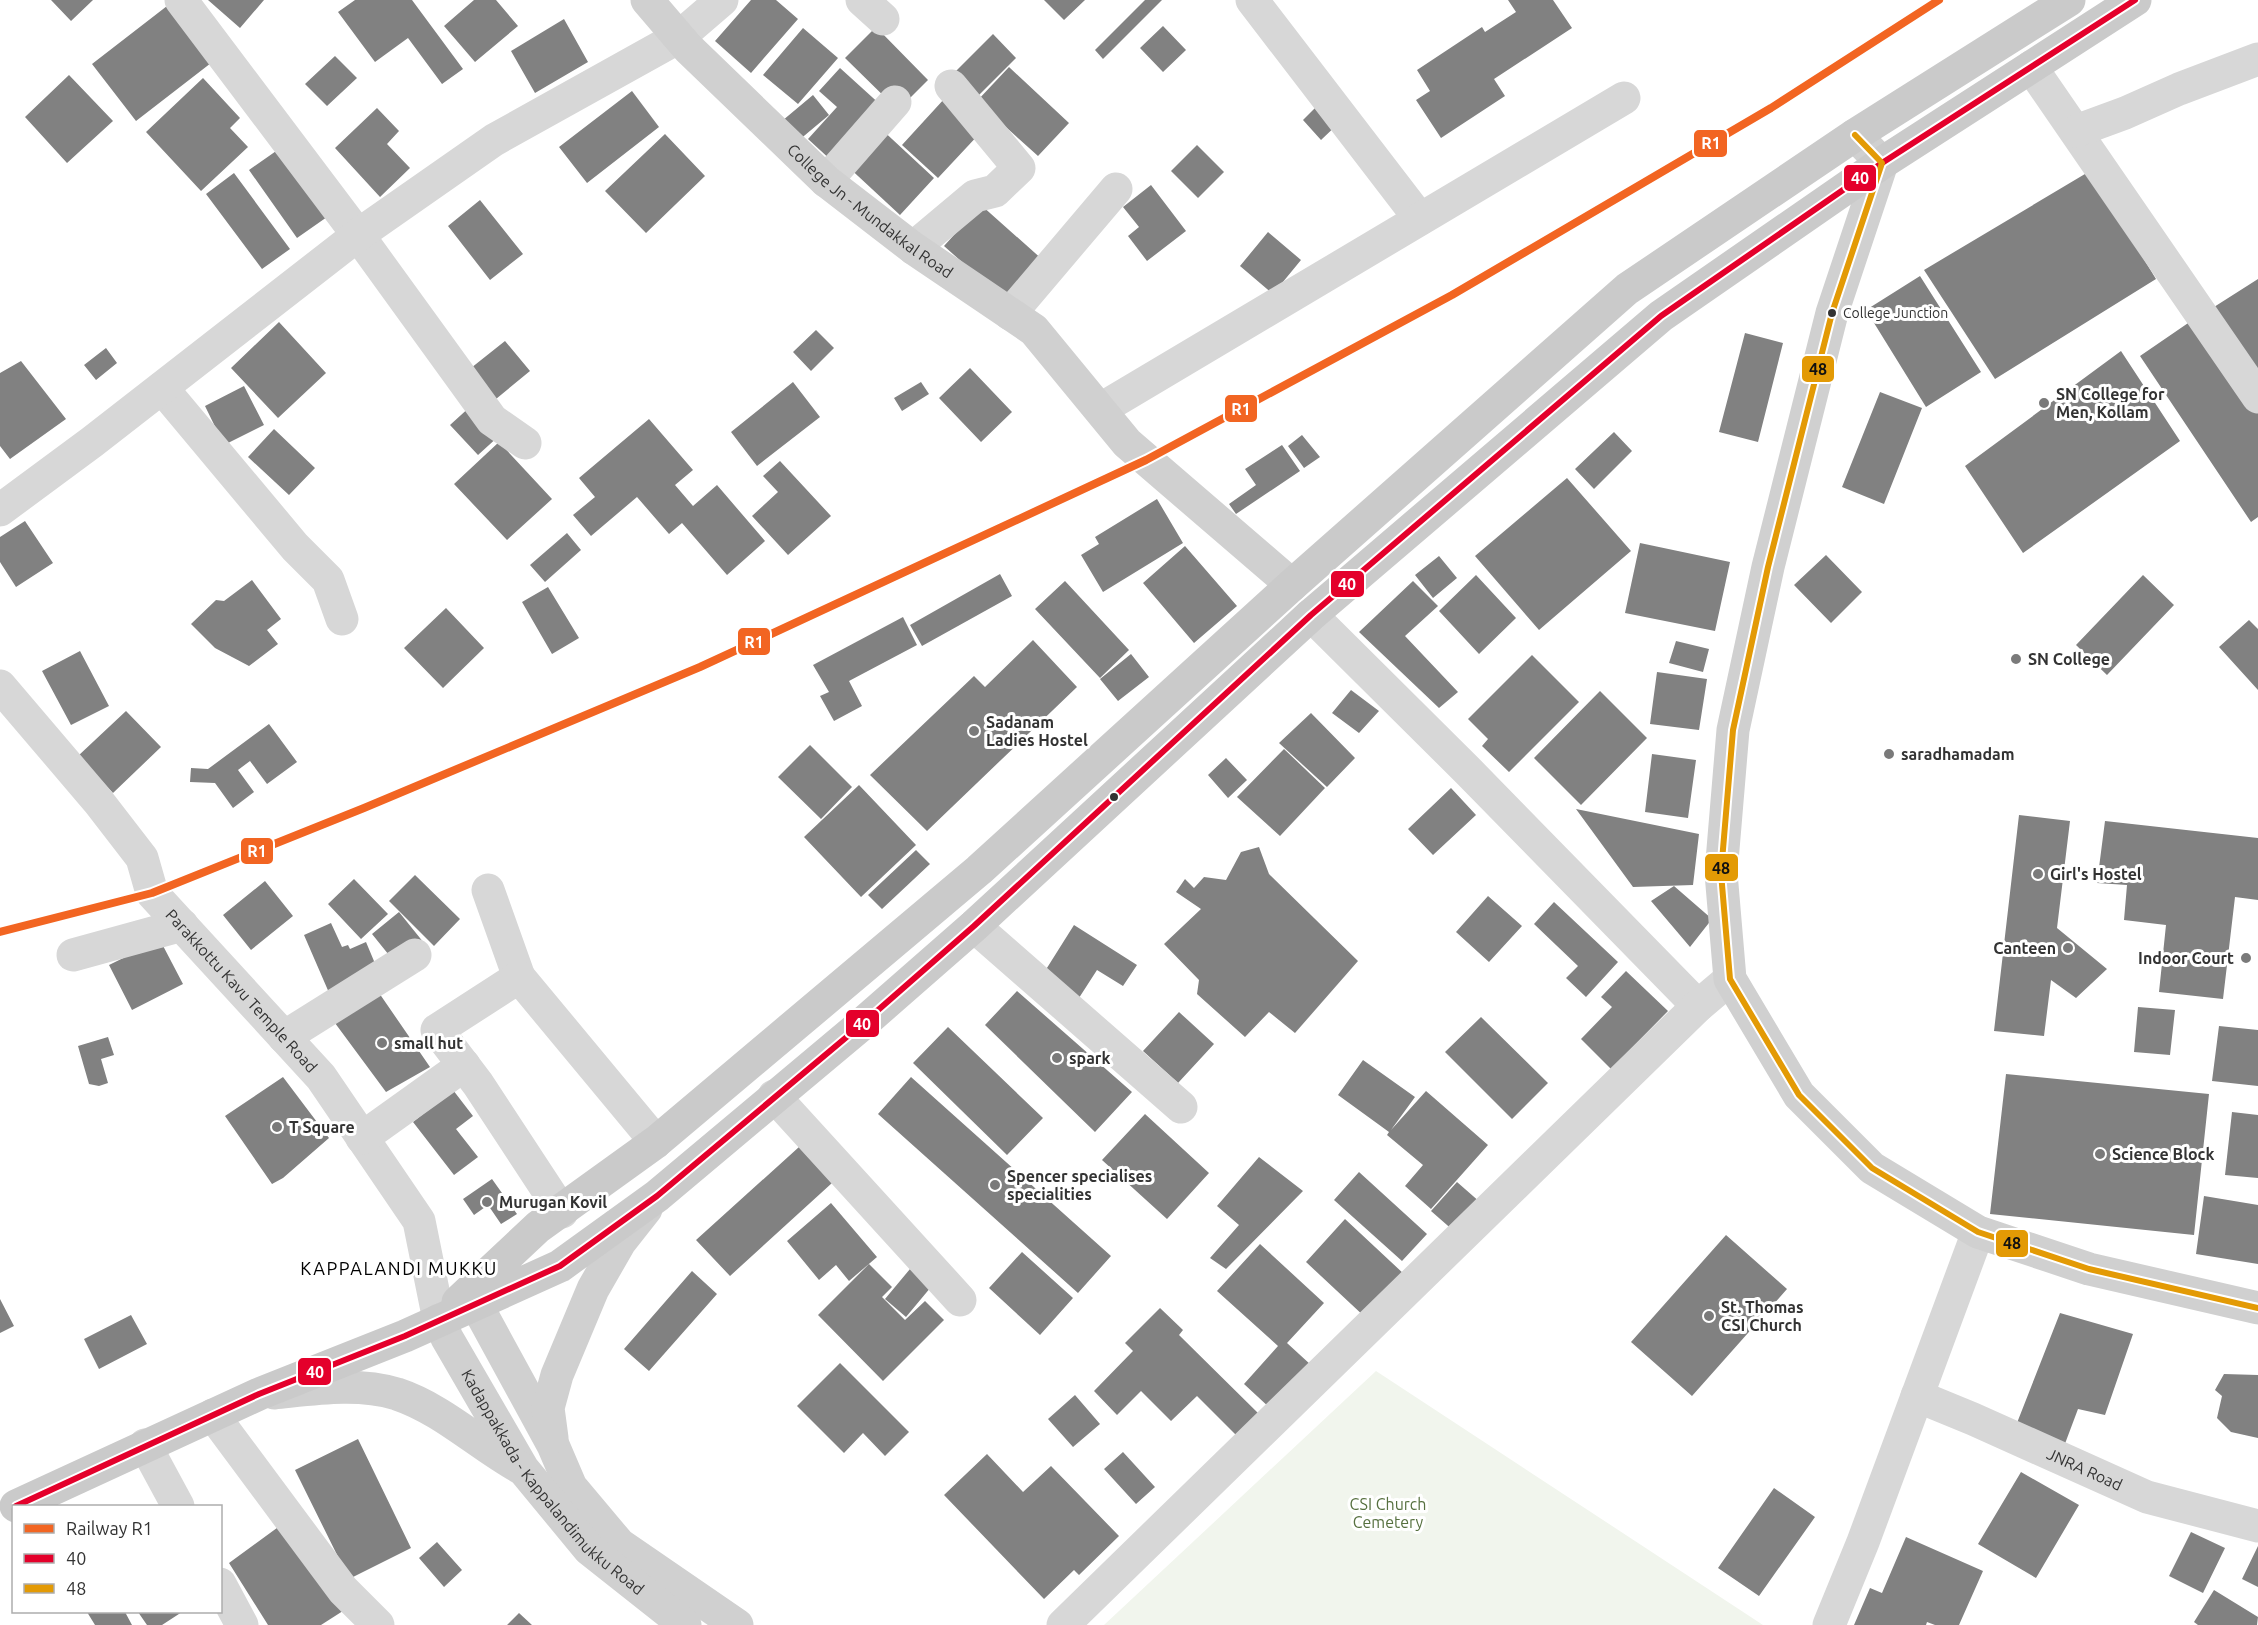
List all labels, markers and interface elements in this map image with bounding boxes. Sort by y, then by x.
line badge: R1 [1693,129,1728,158]
text: R1 [1701,134,1721,152]
street label: College Jn - Mundakkal Road [784,140,957,282]
line badge: 40 [1843,164,1877,192]
text: 40 [1851,169,1869,187]
place label: College Junction [1843,305,1948,321]
marker: College Junction [1826,307,1838,319]
line badge: 48 [1801,355,1835,383]
text: 48 [1809,360,1827,378]
place label: SN College for Men, Kollam [2056,385,2165,421]
line badge: R1 [1224,394,1258,423]
marker: SN College for Men, Kollam [2037,396,2051,410]
text: R1 [1231,400,1251,418]
line badge: 40 [1330,570,1365,598]
text: 40 [1338,575,1356,593]
line badge: R1 [737,627,771,656]
text: R1 [744,633,764,651]
place label: SN College [2028,650,2110,668]
marker: SN College [2009,652,2023,666]
place label: Sadanam Ladies Hostel [986,713,1088,749]
marker: Sadanam Ladies Hostel [967,724,981,738]
place label: saradhamadam [1901,745,2015,763]
marker: saradhamadam [1882,747,1896,761]
unlabelled marker [1108,791,1120,803]
line badge: R1 [240,837,274,865]
text: R1 [247,842,267,860]
line badge: 48 [1704,853,1739,882]
text: 48 [1712,859,1730,877]
place label: Girl's Hostel [2050,865,2142,883]
marker: Girl's Hostel [2031,867,2045,881]
street label: Parakkottu Kavu Temple Road [162,905,321,1076]
place label: Canteen [1993,939,2056,957]
marker: Canteen [2061,941,2075,955]
place label: Indoor Court [2138,949,2234,967]
marker: Indoor Court [2239,951,2253,965]
line badge: 40 [845,1009,880,1038]
text: 40 [853,1015,871,1033]
place label: small hut [394,1034,463,1052]
marker: small hut [375,1036,389,1050]
place label: spark [1069,1049,1110,1067]
marker: spark [1050,1051,1064,1065]
place label: T Square [289,1118,355,1136]
marker: T Square [270,1120,284,1134]
place label: Science Block [2112,1145,2214,1163]
marker: Science Block [2093,1147,2107,1161]
place label: Spencer specialises specialities [1007,1167,1152,1203]
marker: Spencer specialises specialities [988,1178,1002,1192]
place label: Murugan Kovil [499,1193,607,1211]
marker: Murugan Kovil [480,1195,494,1209]
line badge: 48 [1995,1229,2029,1258]
text: 48 [2003,1234,2021,1252]
district label: KAPPALANDI MUKKU [300,1258,498,1278]
place label: St. Thomas CSI Church [1721,1298,1804,1334]
marker: St. Thomas CSI Church [1702,1309,1716,1323]
line badge: 40 [297,1357,332,1386]
text: 40 [306,1363,324,1381]
street label: Kadappakkada - Kappalandimukku Road [458,1366,648,1598]
street label: JNRA Road [2044,1444,2125,1494]
park label: CSI Church Cemetery [1350,1495,1426,1531]
legend [12,1505,222,1613]
text: Railway R1 [66,1518,153,1538]
text: 40 [66,1548,86,1568]
text: 48 [66,1578,86,1598]

